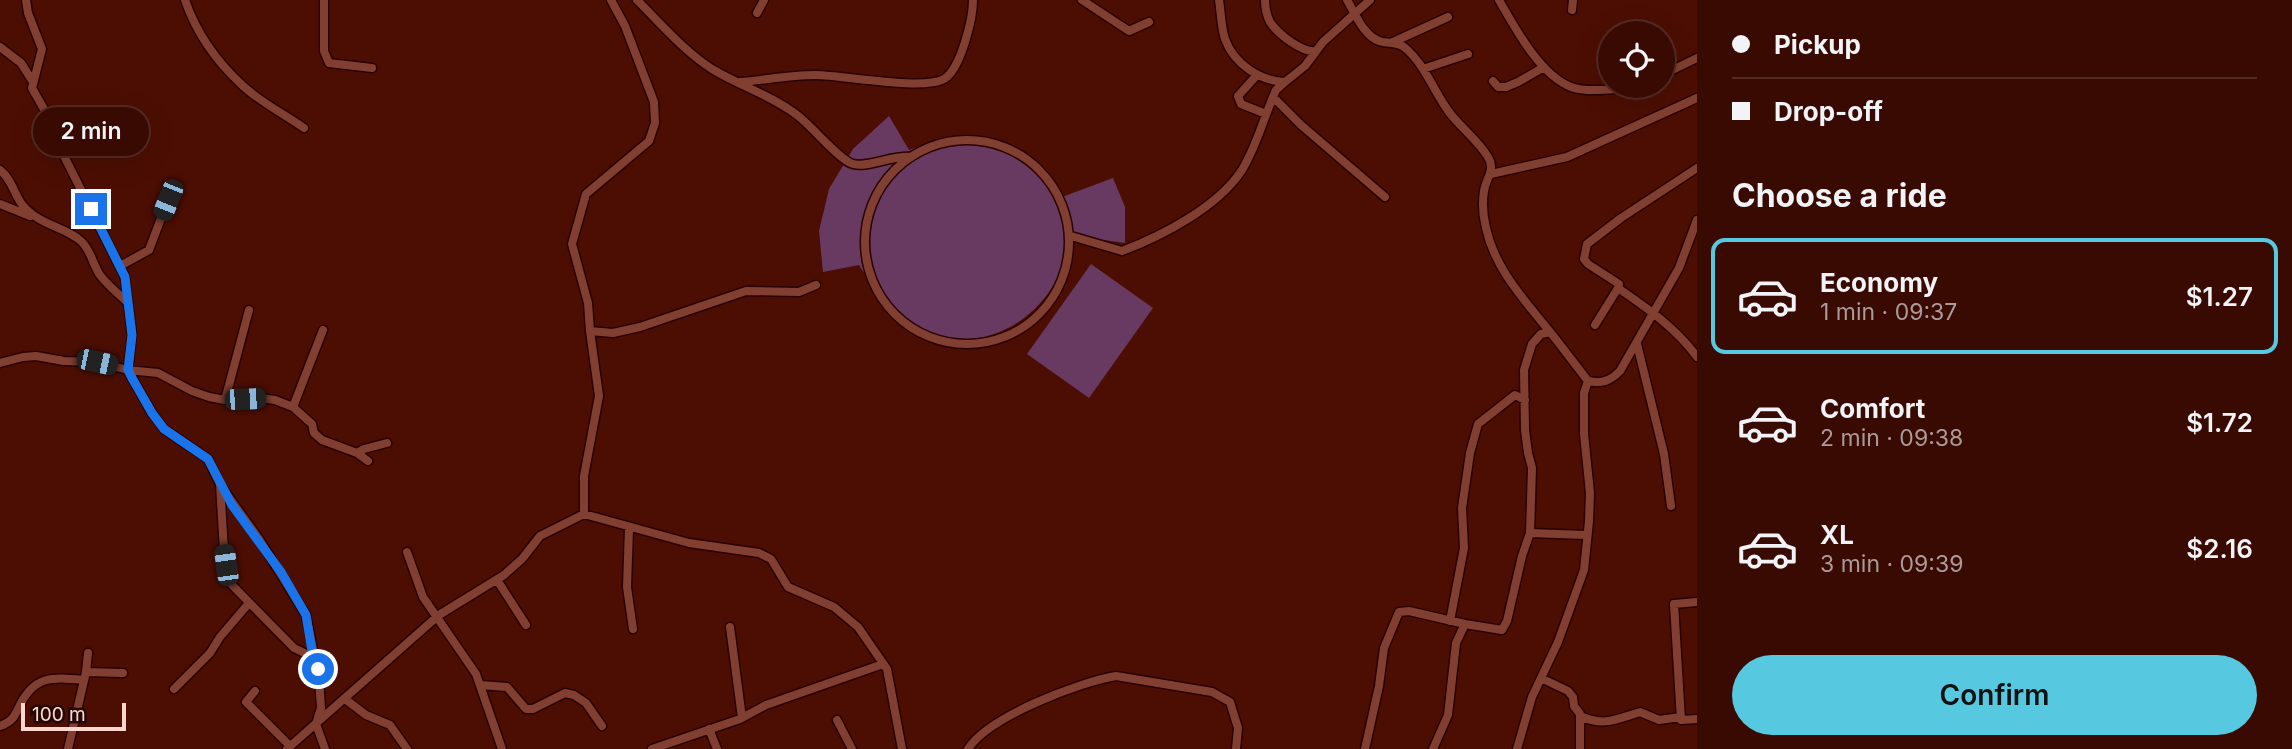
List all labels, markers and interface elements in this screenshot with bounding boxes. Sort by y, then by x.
map controls [1598,21,1675,98]
button: locate [1598,21,1675,98]
text: Pickup [1774,29,1861,60]
text: Drop-off [1774,96,1883,127]
callout: 2 min [33,108,149,156]
text: 2 min [61,117,121,145]
text: Choose a ride [1732,176,1947,215]
car [151,177,186,223]
route end [75,193,107,225]
icon: car [1736,265,1799,328]
text: Economy [1820,267,1938,298]
text: $1.27 [2186,281,2253,312]
text: 1 min · 09:37 [1820,298,1957,326]
car [75,347,120,377]
car [224,388,267,410]
icon: car [1736,391,1799,454]
text: Comfort [1820,393,1925,424]
text: $1.72 [2186,407,2253,438]
text: 2 min · 09:38 [1820,424,1963,452]
icon: car [1736,517,1799,580]
text: XL [1820,519,1854,550]
text: $2.16 [2186,533,2253,564]
car [213,543,240,587]
text: 3 min · 09:39 [1820,550,1963,578]
route start [302,653,334,685]
button: Confirm [1732,655,2257,735]
scale bar [21,700,126,732]
text: 100 m [32,703,86,726]

